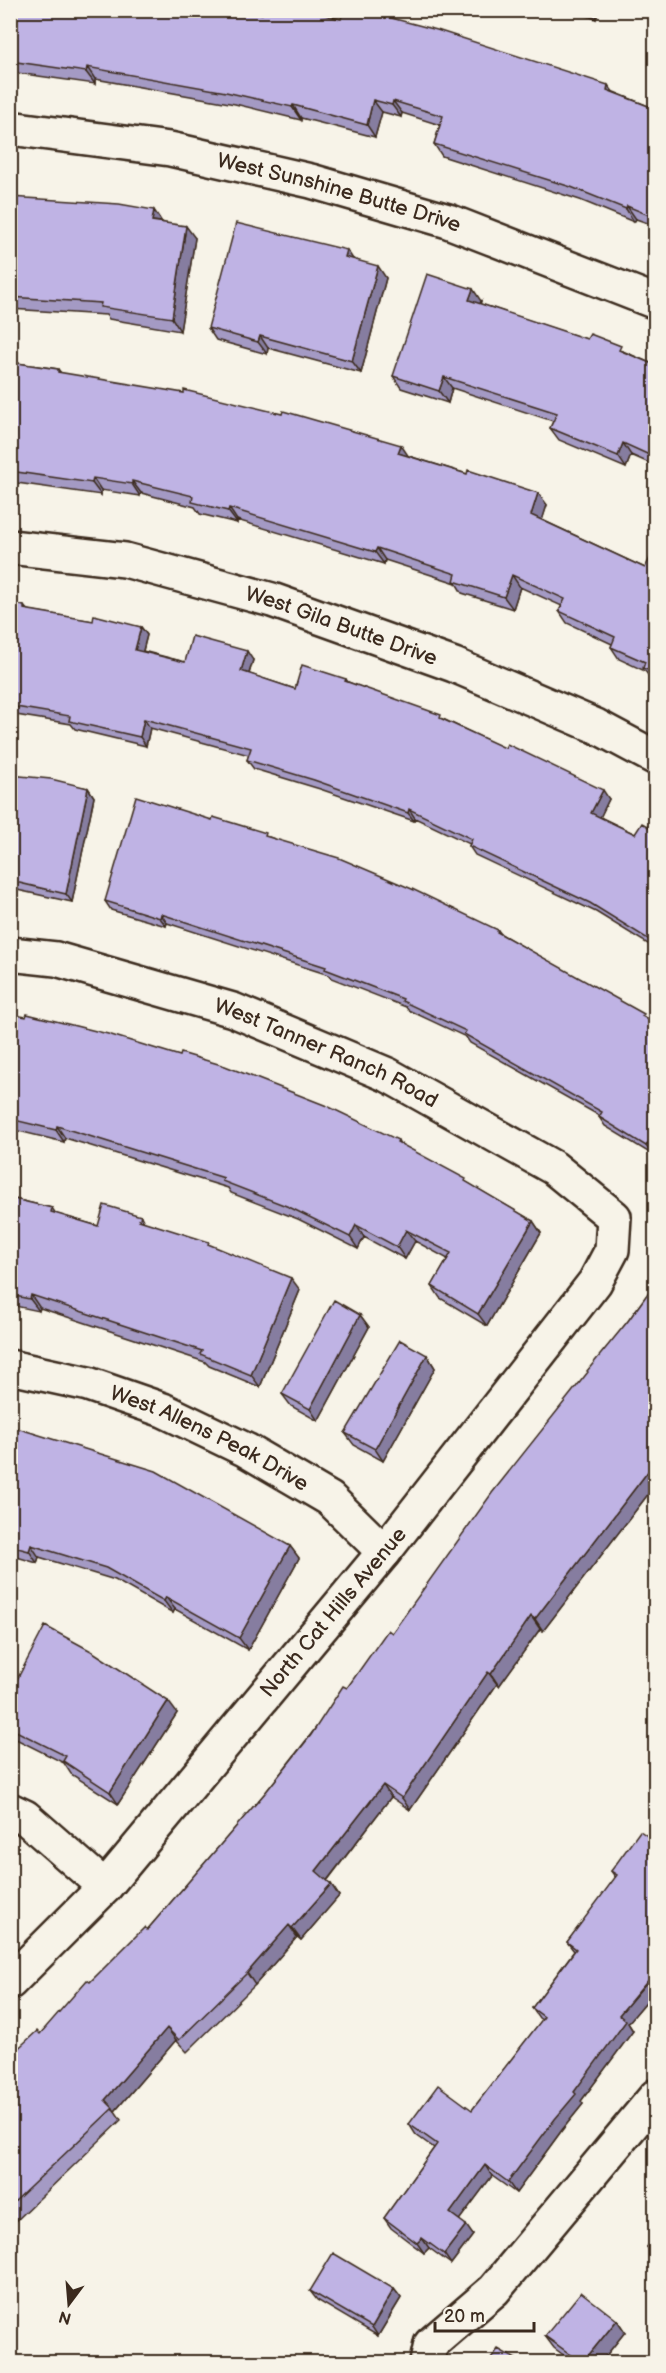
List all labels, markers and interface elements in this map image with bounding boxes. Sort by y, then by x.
street label: West Sunshine Butte Drive [215,148,465,238]
street label: West Gila Butte Drive [243,581,441,671]
street label: West Tanner Ranch Road [212,993,442,1113]
street label: West Allens Peak Drive [107,1381,313,1497]
street label: North Cat Hills Avenue [255,1522,412,1702]
north arrow [39,2274,99,2334]
scale bar [435,2295,534,2333]
text: N [57,2306,74,2328]
text: 20 m [444,2306,485,2327]

